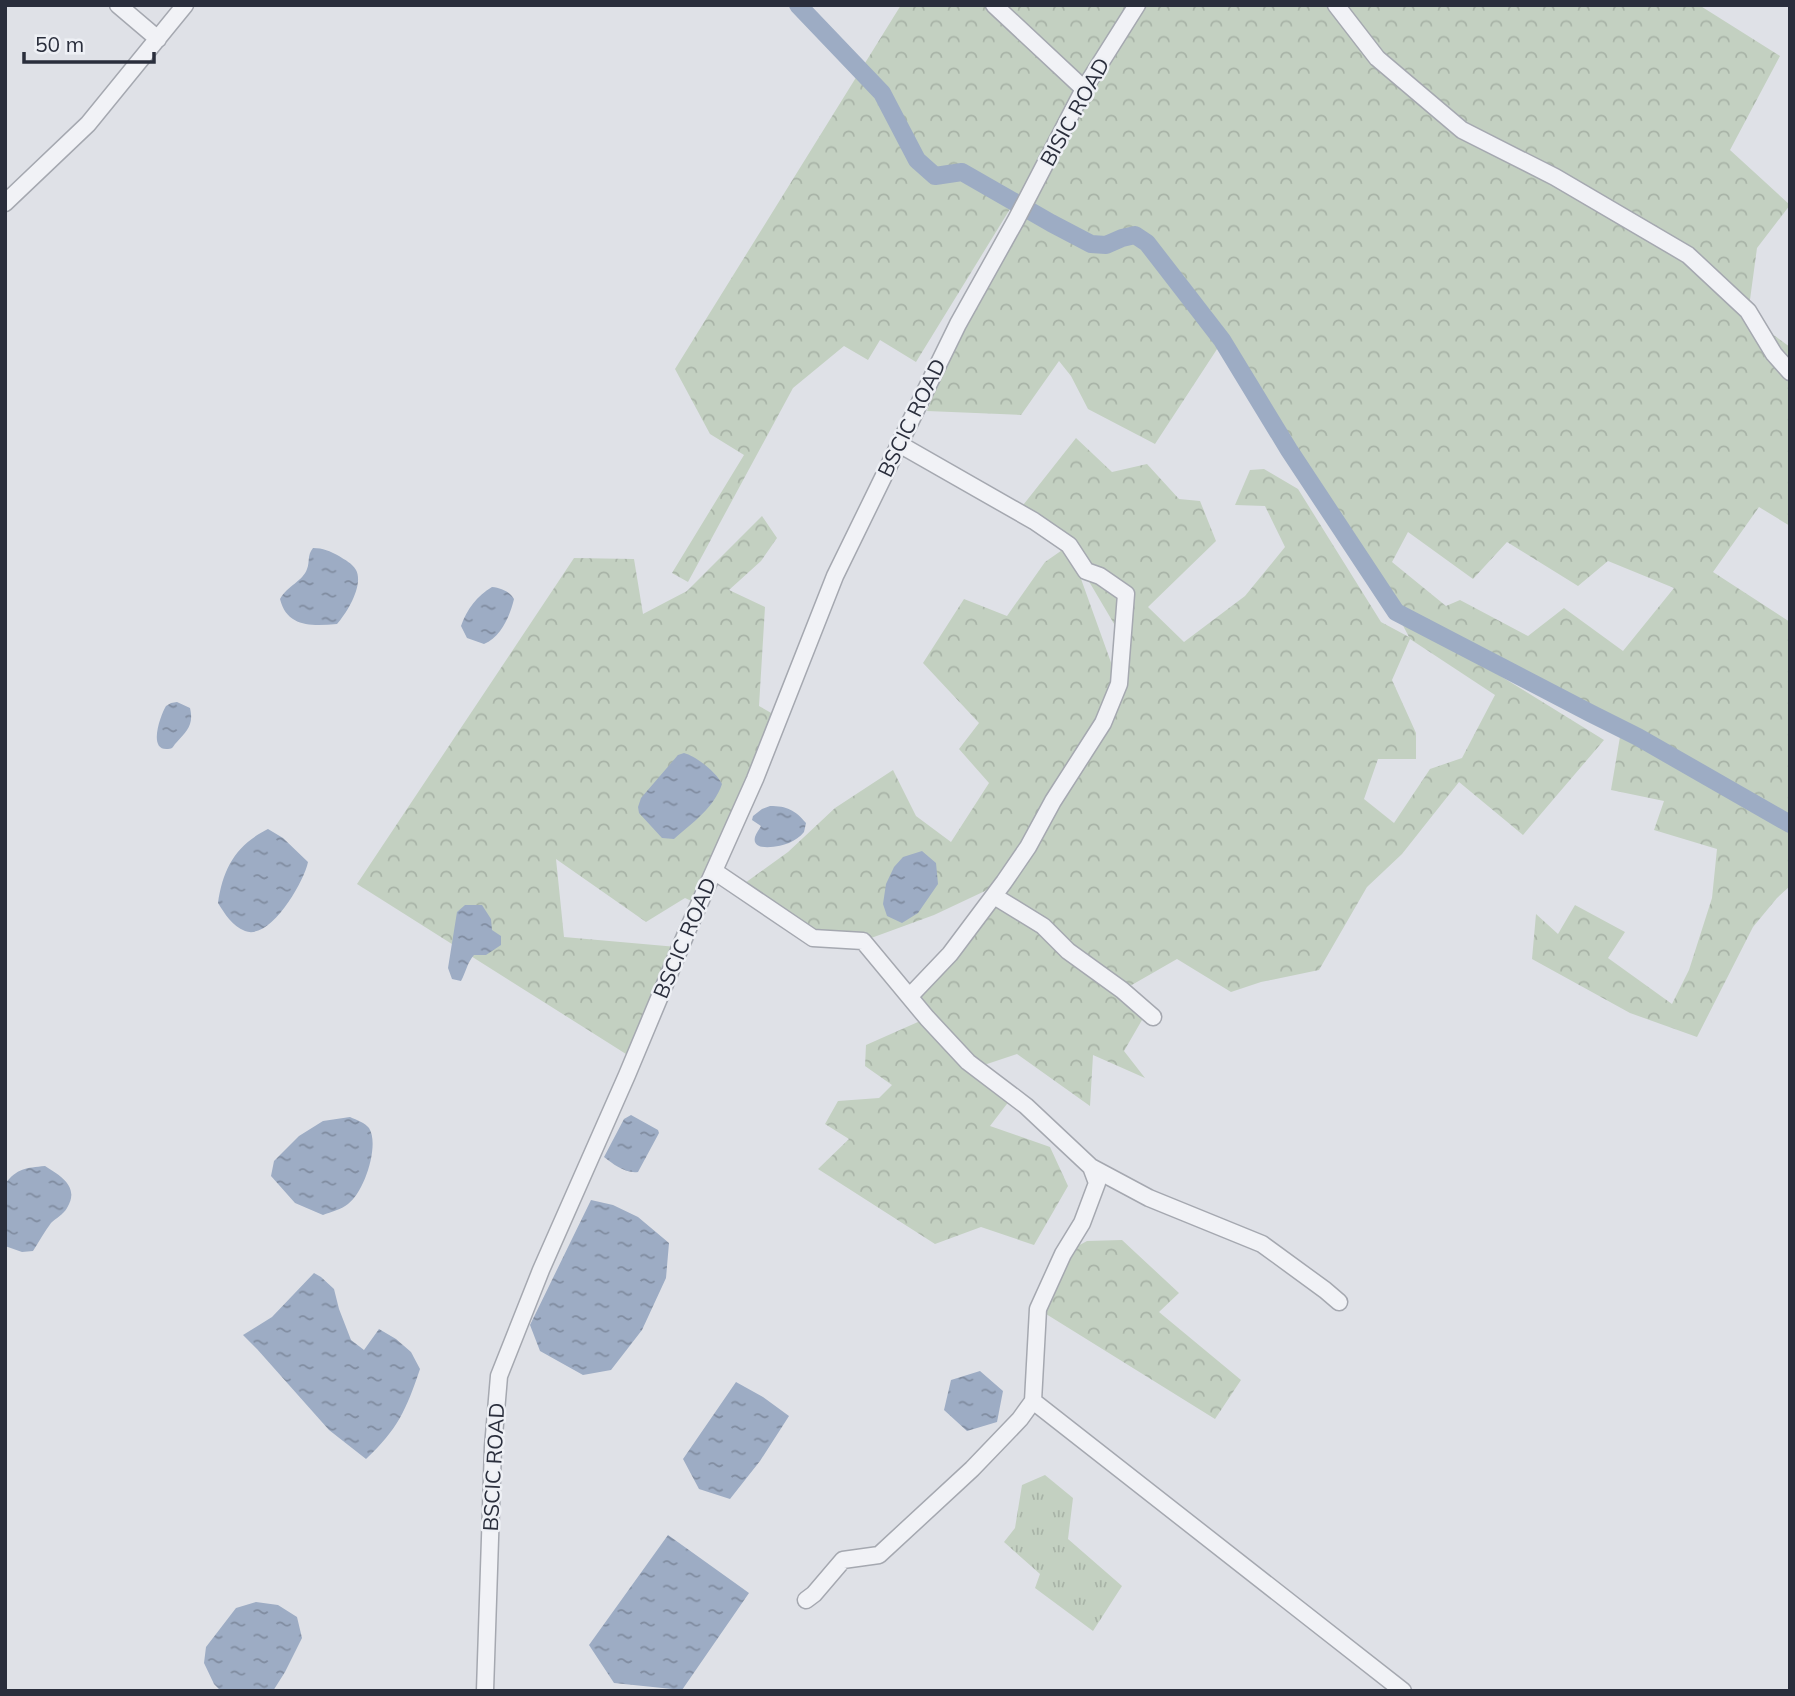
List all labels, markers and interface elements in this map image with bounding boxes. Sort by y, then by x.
scale bar [24,21,154,65]
text: 50 m [35,31,84,57]
street label: BISIC ROAD [1034,53,1114,170]
street label: BSCIC ROAD [871,354,951,481]
street label: BSCIC ROAD [647,873,721,1002]
street label: BSCIC ROAD [477,1402,509,1532]

